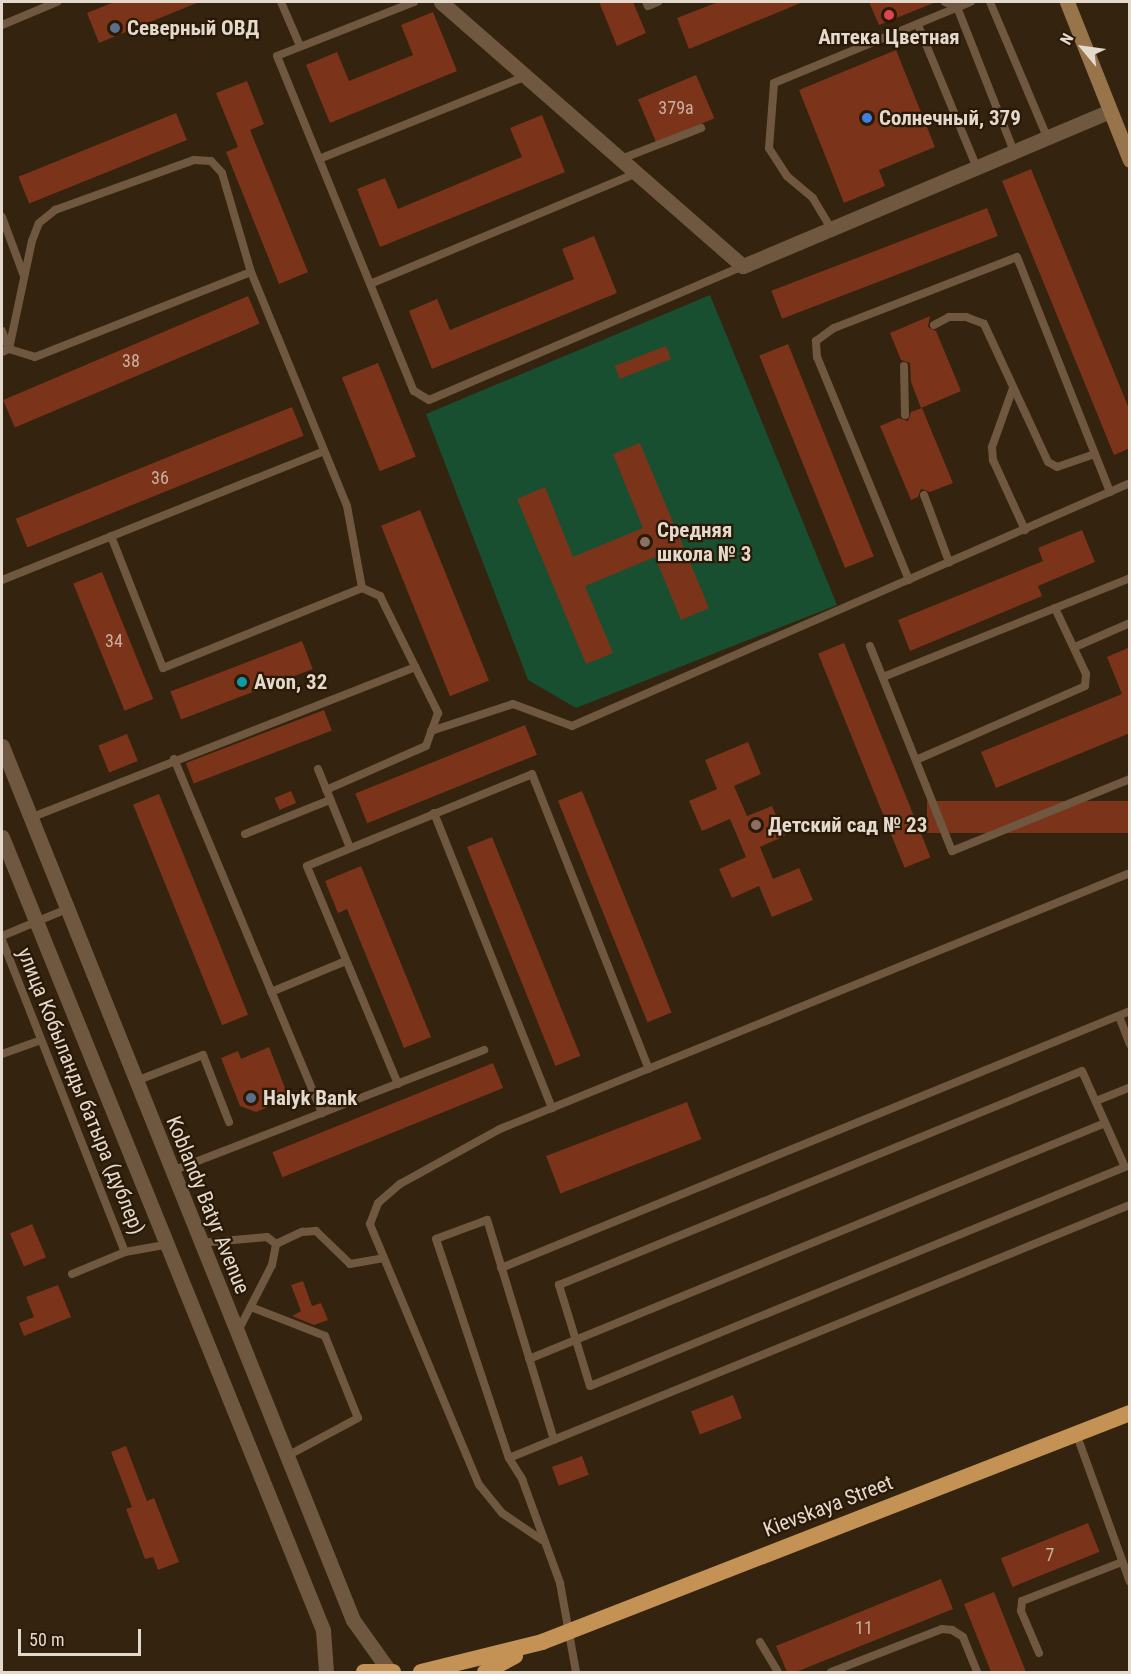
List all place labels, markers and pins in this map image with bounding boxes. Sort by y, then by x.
marker: Аптека Цветная [882,8,896,22]
place label: Северный ОВД [127,15,259,41]
marker: Северный ОВД [108,21,122,35]
place label: Аптека Цветная [818,24,960,50]
place label: Солнечный, 379 [879,105,1021,131]
marker: Солнечный, 379 [860,111,874,125]
place label: Средняя школа № 3 [657,517,751,567]
marker: Средняя школа № 3 [638,535,652,549]
place label: Avon, 32 [254,669,327,695]
marker: Avon, 32 [235,675,249,689]
place label: Детский сад № 23 [768,812,927,838]
marker: Детский сад № 23 [749,818,763,832]
place label: Halyk Bank [263,1085,357,1111]
marker: Halyk Bank [244,1091,258,1105]

